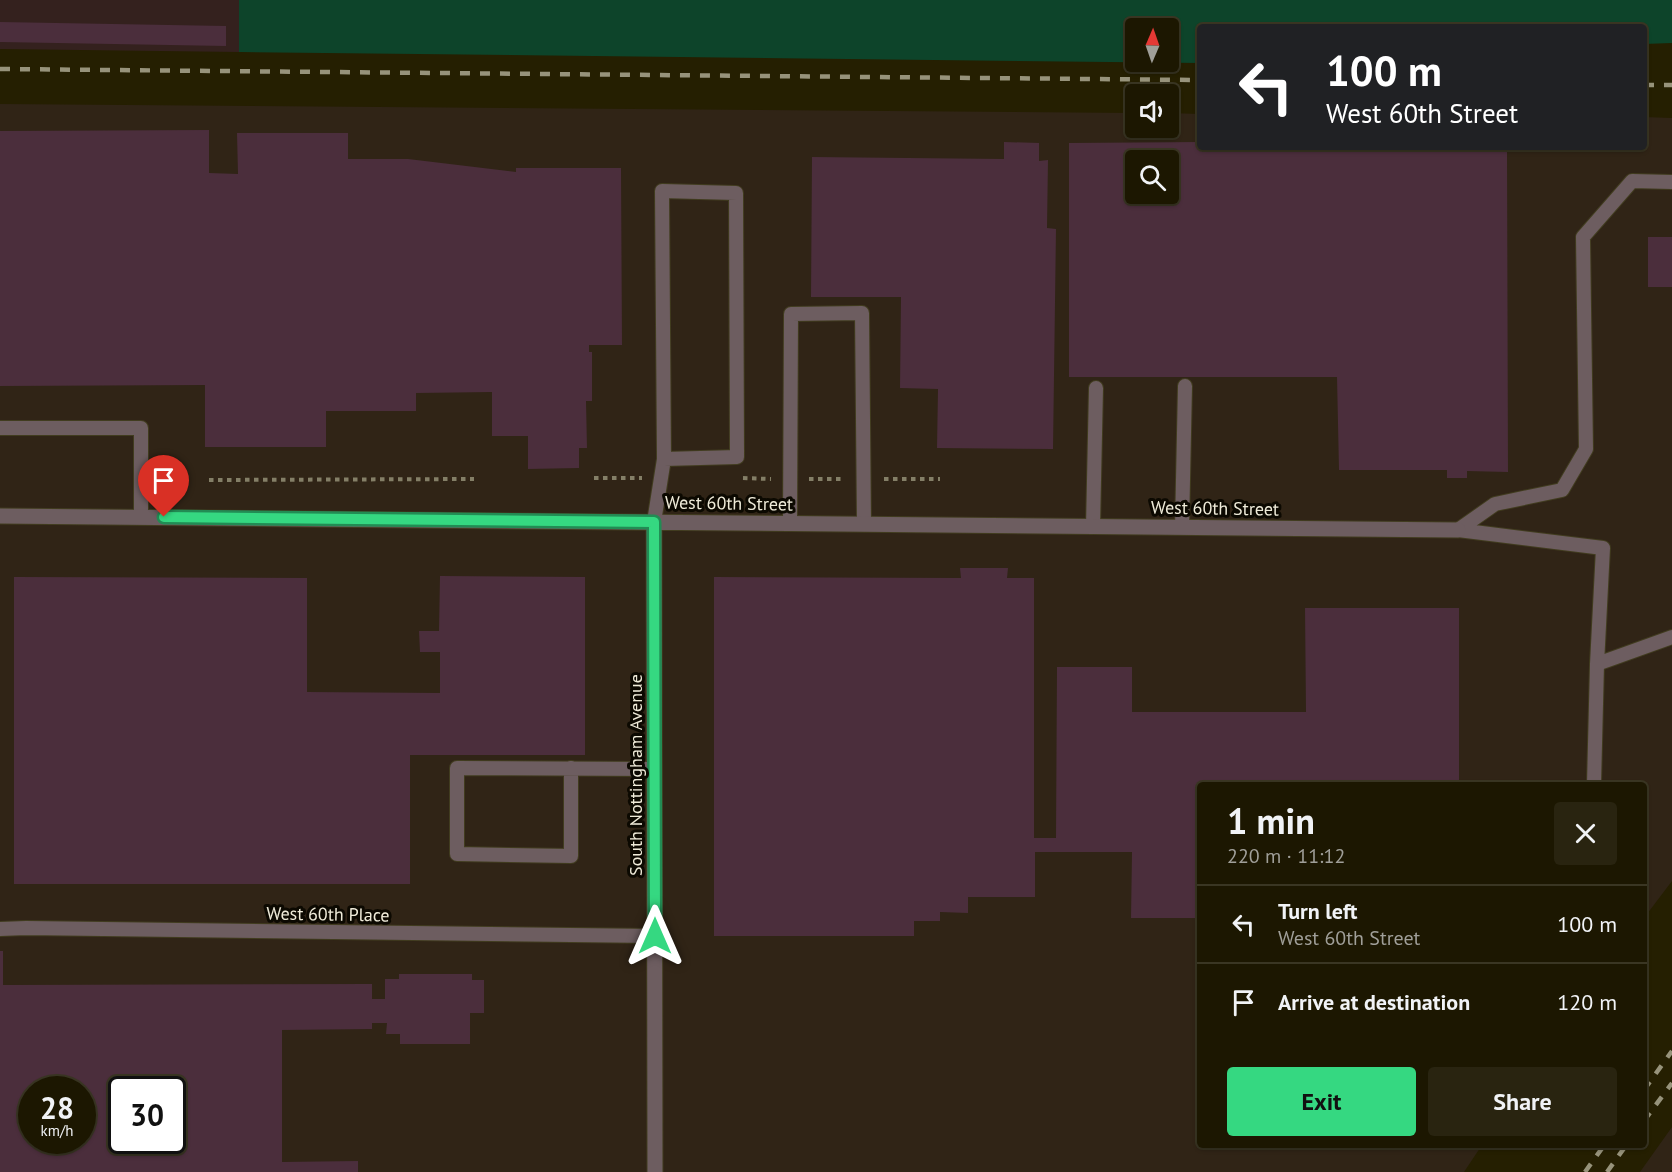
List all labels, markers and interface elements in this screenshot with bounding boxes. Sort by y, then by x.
north arrow [1125,18,1179,72]
map controls [1125,18,1179,204]
text: 100 m [1326,43,1442,98]
icon: left [1227,48,1305,126]
button: sound [1125,84,1179,138]
text: West 60th Street [1326,96,1518,130]
button: search [1125,150,1179,204]
pin [138,455,189,517]
icon: arrive [147,464,180,497]
street label: West 60th Street [665,490,793,516]
street label: West 60th Street [1151,495,1279,521]
street label: South Nottingham Avenue [624,674,647,876]
text: 1 min [1227,797,1315,844]
button: close [1554,802,1617,865]
text: 220 m · 11:12 [1227,843,1345,869]
text: Turn left [1278,897,1358,925]
street label: West 60th Place [266,901,390,927]
position arrow [623,904,687,968]
icon: left [1227,908,1260,941]
text: 100 m [1557,910,1617,938]
text: West 60th Street [1278,925,1420,951]
icon: arrive [1227,986,1260,1019]
text: Arrive at destination [1278,988,1470,1016]
text: 120 m [1557,988,1617,1016]
button: Exit [1227,1067,1416,1136]
button: Share [1428,1067,1617,1136]
speed limit sign: 30 [108,1076,186,1154]
text: 28 [40,1088,74,1127]
text: km/h [41,1121,73,1140]

